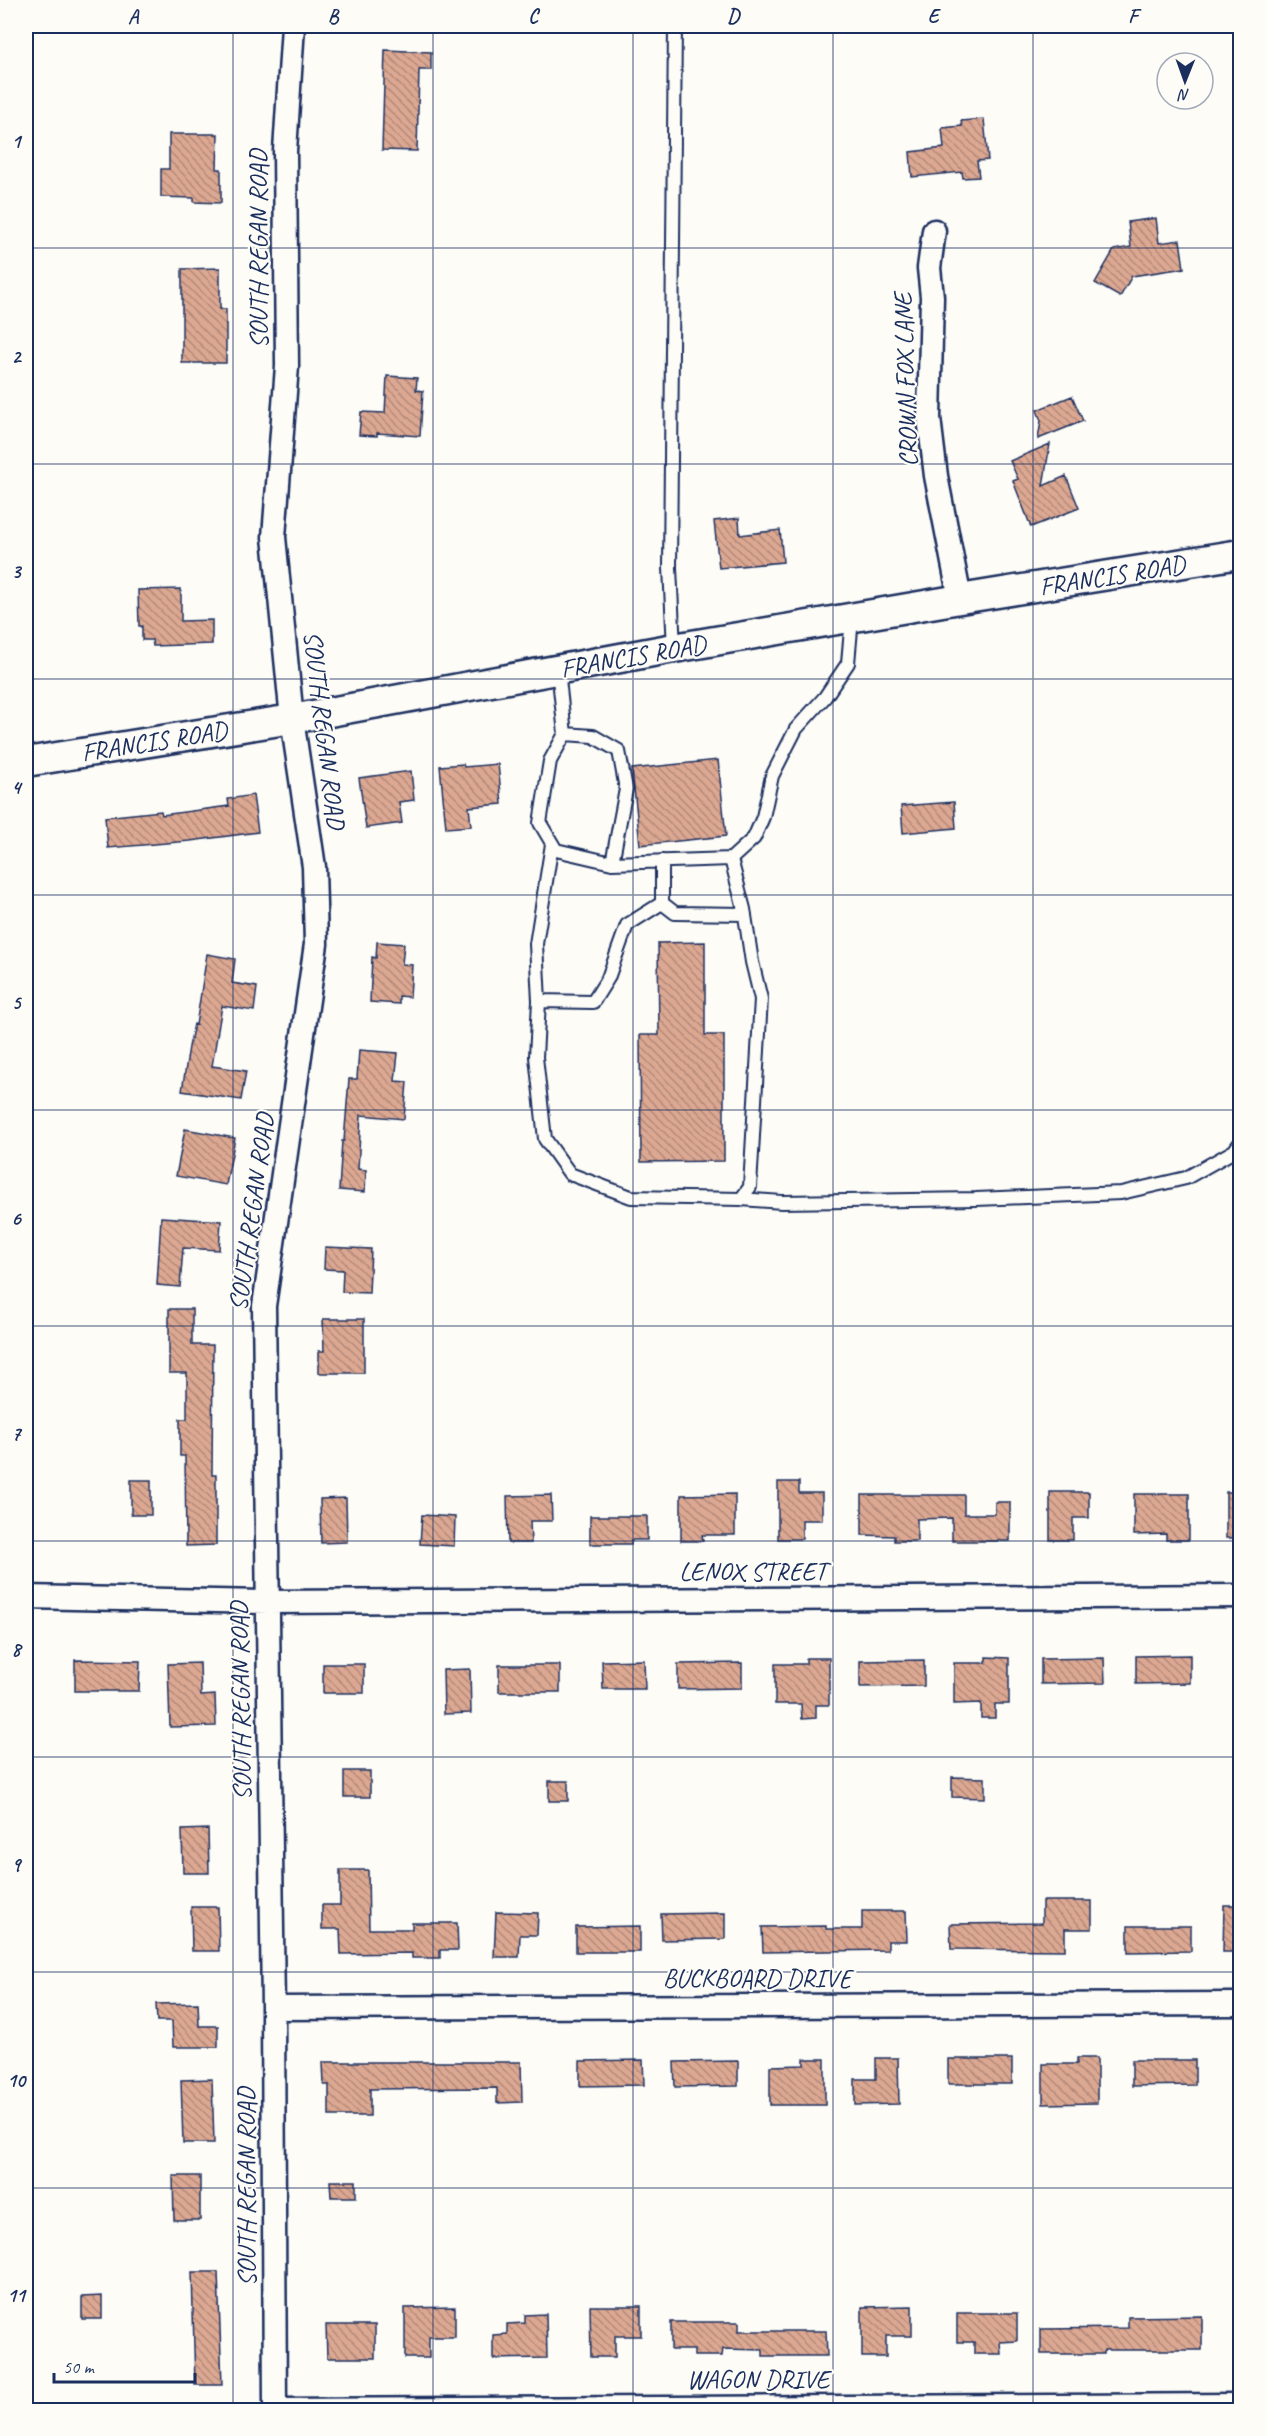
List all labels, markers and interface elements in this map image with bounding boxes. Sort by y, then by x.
text: A [128,4,140,29]
text: B [328,4,340,29]
text: C [528,4,540,29]
text: D [727,4,741,29]
text: E [928,4,942,29]
text: F [1128,4,1142,29]
north arrow [1155,51,1215,111]
text: N [1177,85,1190,105]
text: 1 [12,129,23,154]
street label: SOUTH REGAN ROAD [242,148,275,349]
street label: CROWN FOX LANE [886,289,925,467]
text: 2 [12,344,23,369]
street label: FRANCIS ROAD [1037,547,1189,603]
text: 3 [12,559,23,584]
street label: FRANCIS ROAD [558,627,710,685]
street label: SOUTH REGAN ROAD [296,629,353,833]
street label: FRANCIS ROAD [79,713,231,769]
text: 4 [12,775,24,800]
text: 5 [12,990,23,1015]
street label: SOUTH REGAN ROAD [221,1109,282,1313]
text: 6 [11,1206,22,1231]
text: 7 [12,1421,23,1446]
street label: LENOX STREET [679,1555,832,1588]
street label: SOUTH REGAN ROAD [222,1599,259,1801]
text: 8 [12,1637,24,1662]
text: 9 [12,1852,23,1877]
street label: BUCKBOARD DRIVE [663,1962,855,1995]
text: 10 [7,2068,27,2093]
street label: SOUTH REGAN ROAD [230,2086,263,2287]
text: 11 [7,2283,27,2308]
scale bar [54,2346,195,2384]
text: 50 m [63,2356,96,2378]
street label: WAGON DRIVE [687,2363,833,2396]

